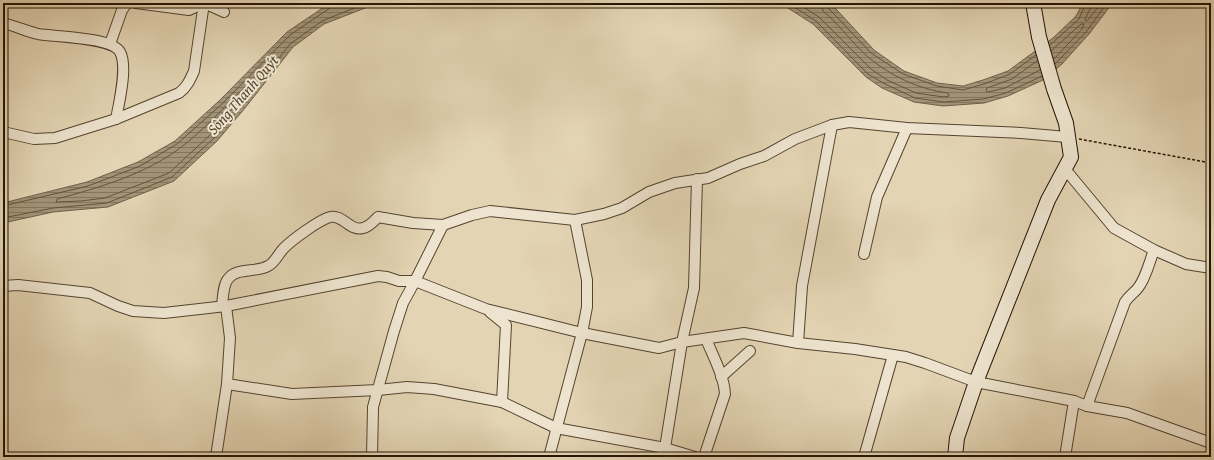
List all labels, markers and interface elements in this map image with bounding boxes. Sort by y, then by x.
water label: Sông Thanh Quýt [202,50,283,139]

